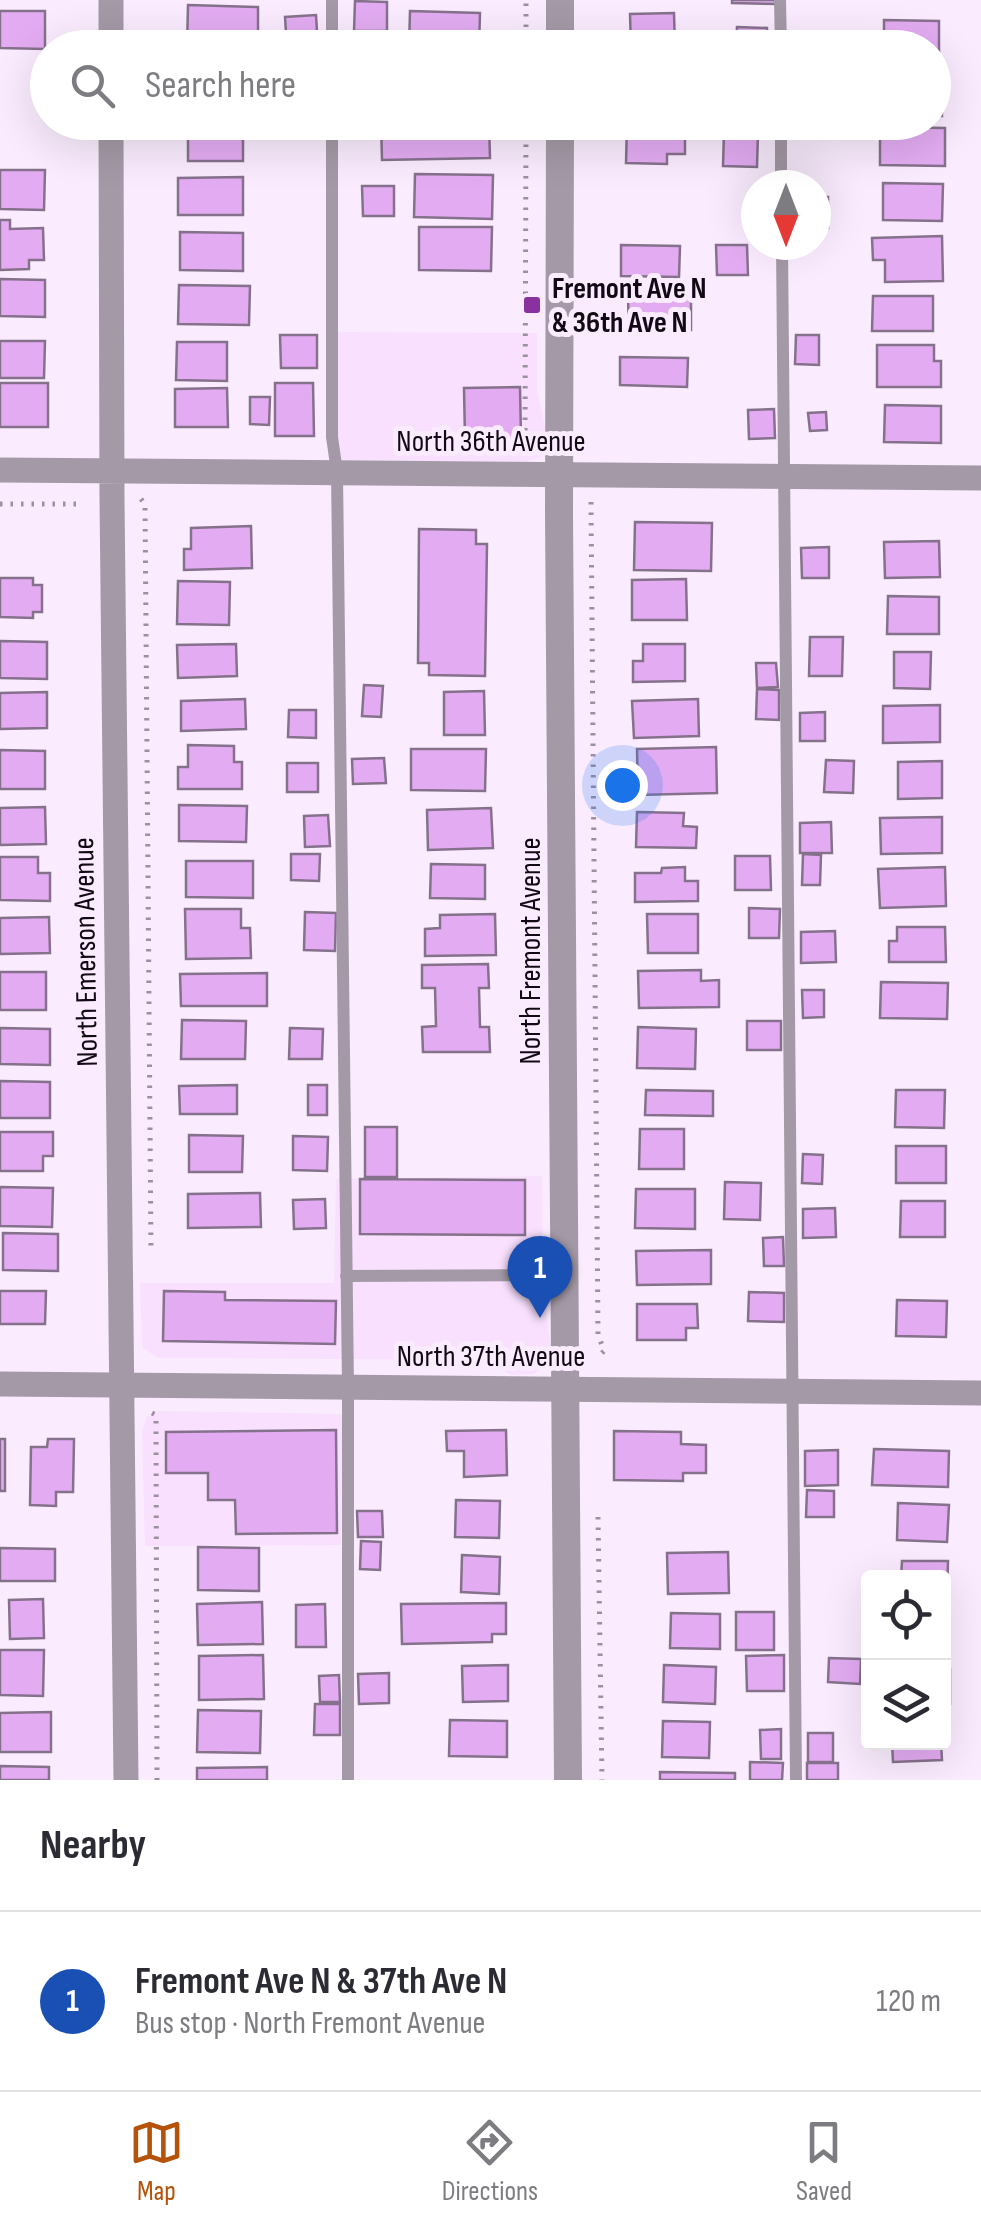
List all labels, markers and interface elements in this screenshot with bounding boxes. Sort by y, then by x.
search box [30,30,951,140]
icon: search [65,58,120,113]
text: Search here [145,63,296,108]
north arrow [741,170,831,260]
place label: Fremont Ave N & 36th Ave N [552,271,706,341]
marker: Fremont Ave N & 36th Ave N [521,294,543,316]
street label: North 36th Avenue [396,424,586,460]
your location [597,760,648,811]
street label: North Emerson Avenue [66,837,106,1067]
street label: North Fremont Avenue [513,837,549,1065]
pin: 1 [508,1236,572,1318]
street label: North 37th Avenue [397,1339,585,1375]
map controls [861,1570,951,1750]
button: locate [861,1570,951,1660]
button: layers [861,1660,951,1750]
text: Nearby [40,1820,146,1871]
text: Fremont Ave N & 37th Ave N [135,1959,507,2004]
text: 1 [66,1982,79,2021]
text: 120 m [876,1982,941,2021]
text: Bus stop · North Fremont Avenue [135,2004,485,2043]
tab: Map [129,2115,184,2208]
tab: Directions [442,2115,538,2208]
tab: Saved [796,2115,852,2208]

